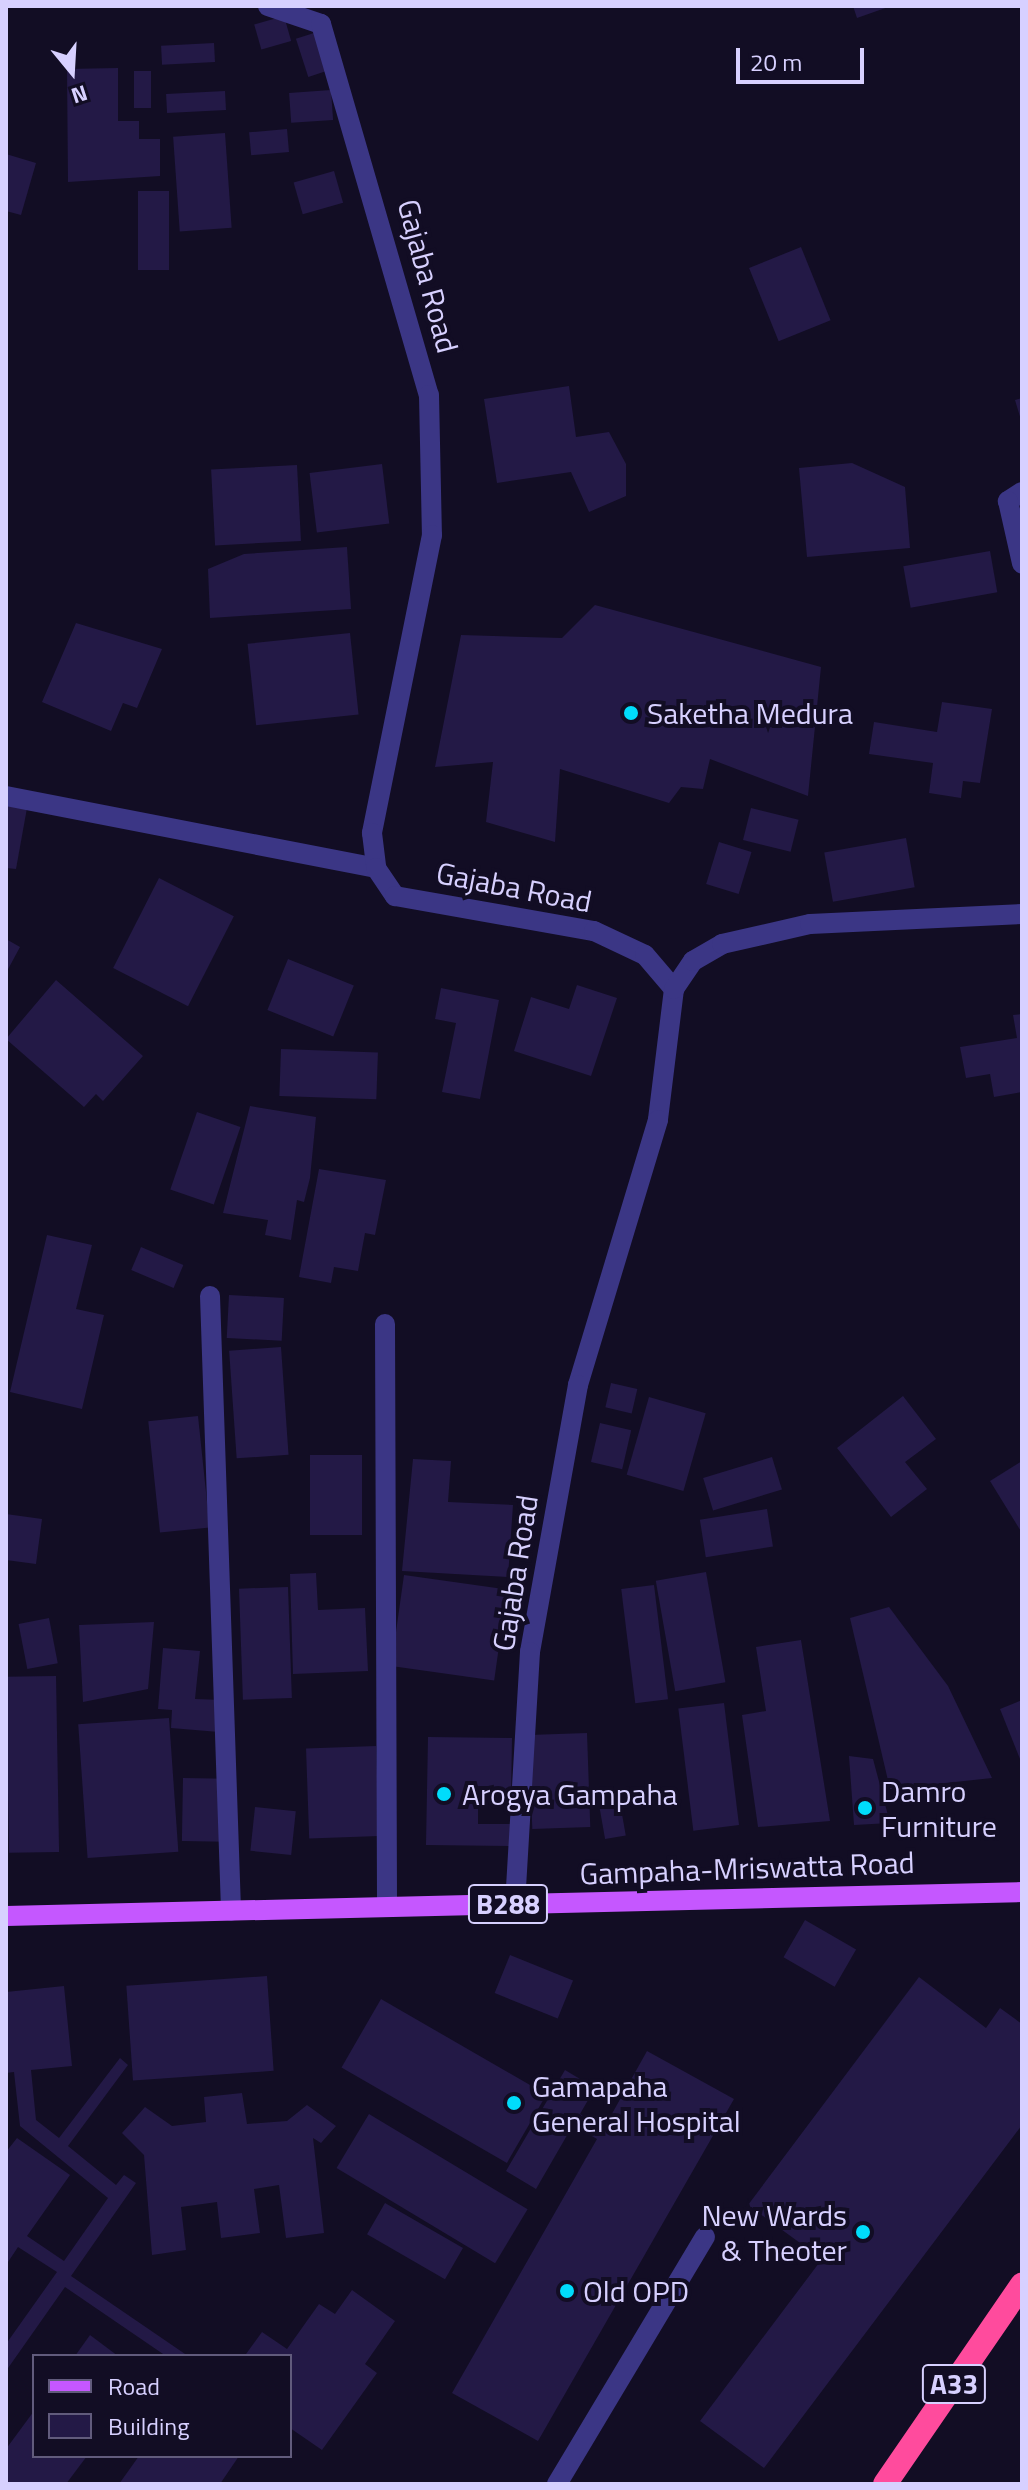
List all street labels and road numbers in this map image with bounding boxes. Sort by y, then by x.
street label: Gajaba Road [390,195,466,357]
street label: Gajaba Road [433,854,595,920]
street label: Gajaba Road [485,1492,545,1654]
street label: Gampaha-Mriswatta Road [579,1844,915,1892]
road number: B288 [466,1880,550,1928]
road number: A33 [920,2360,988,2408]

